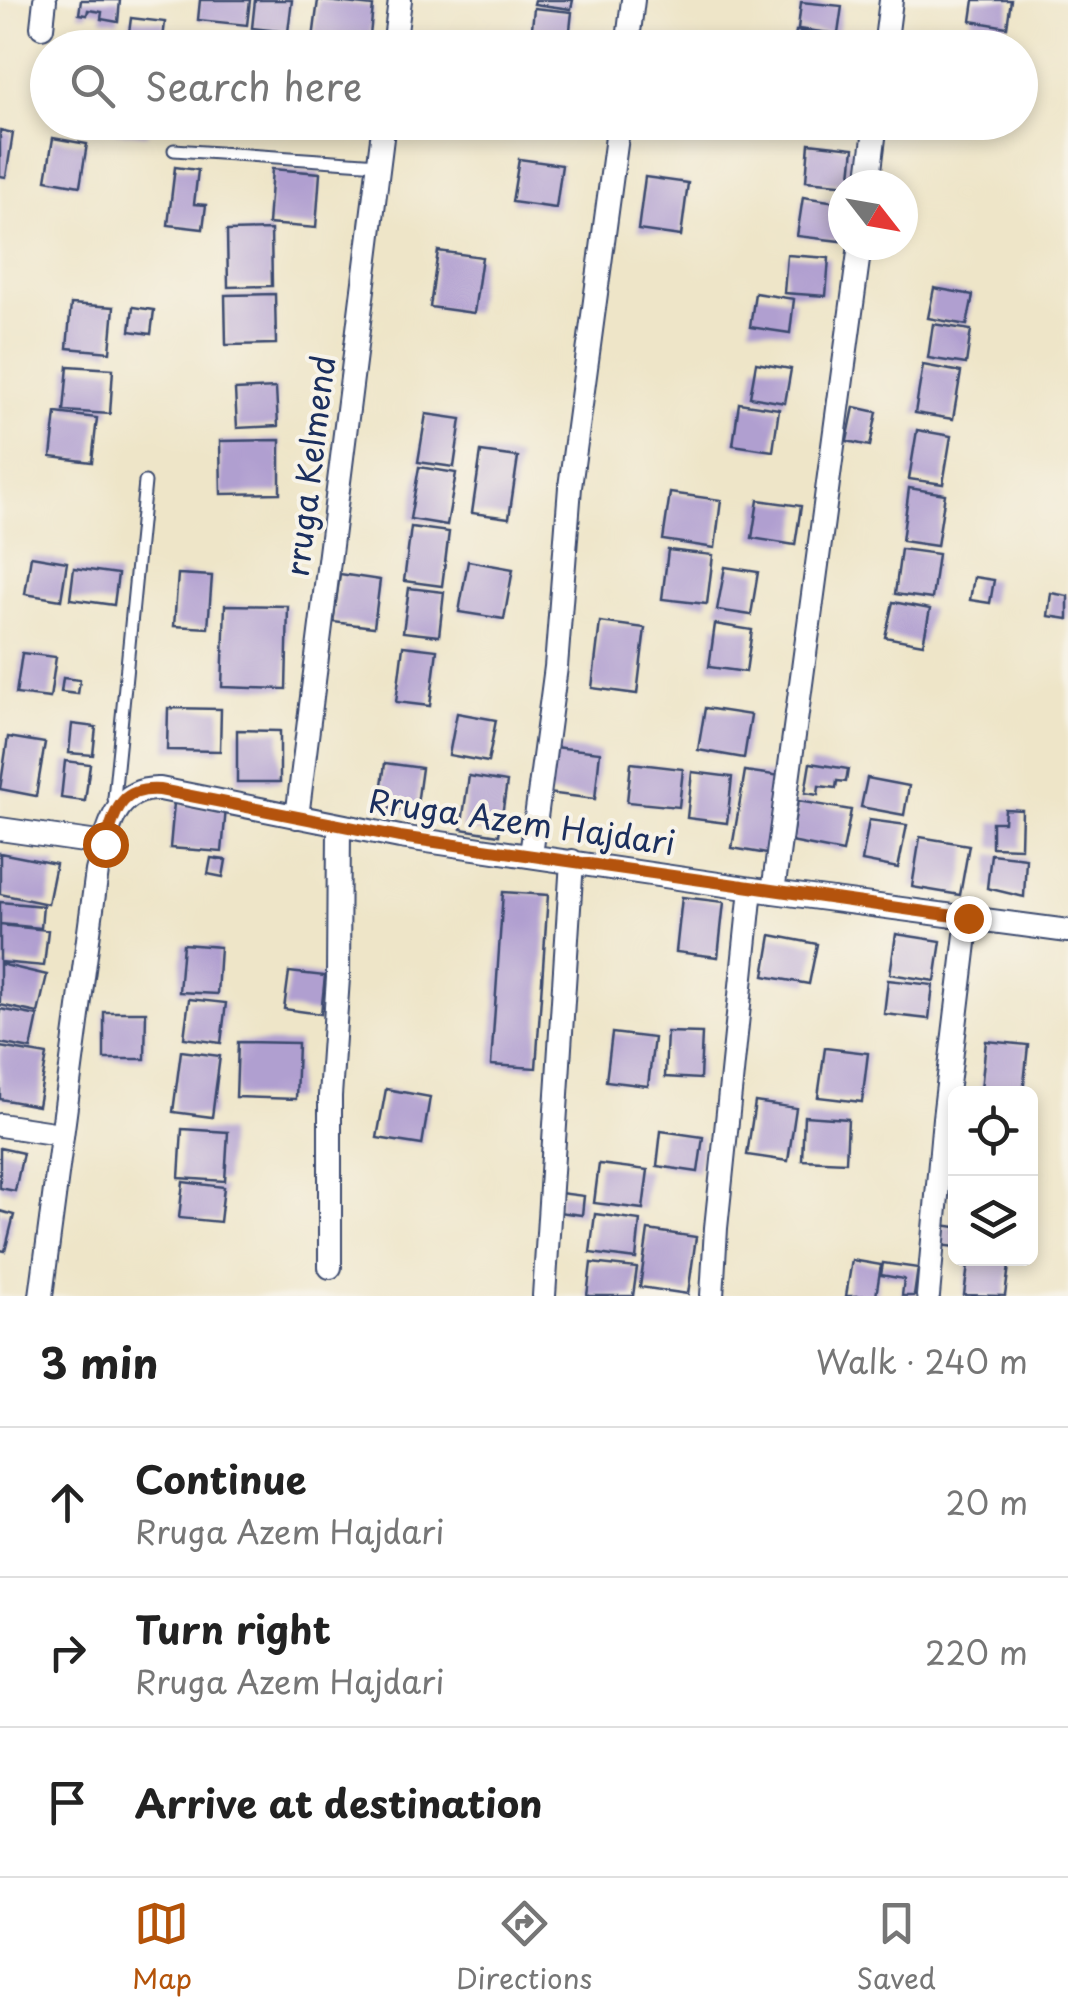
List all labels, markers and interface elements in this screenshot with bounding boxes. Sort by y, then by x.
search box [30,30,1038,140]
text: Search here [145,57,362,114]
icon: search [65,58,120,113]
north arrow [828,170,918,260]
street label: rruga Kelmend [272,353,346,579]
street label: Rruga Azem Hajdari [365,776,679,866]
route start [83,822,129,868]
route end [946,896,992,942]
map controls [948,1086,1038,1266]
button: locate [948,1086,1038,1176]
button: layers [948,1176,1038,1266]
text: 3 min [40,1330,158,1393]
text: Walk · 240 m [816,1337,1028,1385]
text: Continue [135,1450,306,1507]
icon: ahead [40,1475,95,1530]
text: 20 m [946,1478,1028,1526]
text: Rruga Azem Hajdari [135,1507,444,1555]
text: Turn right [135,1600,331,1657]
icon: right [40,1625,95,1680]
text: 220 m [925,1628,1028,1676]
text: Rruga Azem Hajdari [135,1657,444,1705]
text: Arrive at destination [135,1774,543,1831]
icon: arrive [40,1775,95,1830]
tab: Map [132,1896,192,1999]
tab: Directions [456,1896,592,1999]
tab: Saved [856,1896,936,1999]

